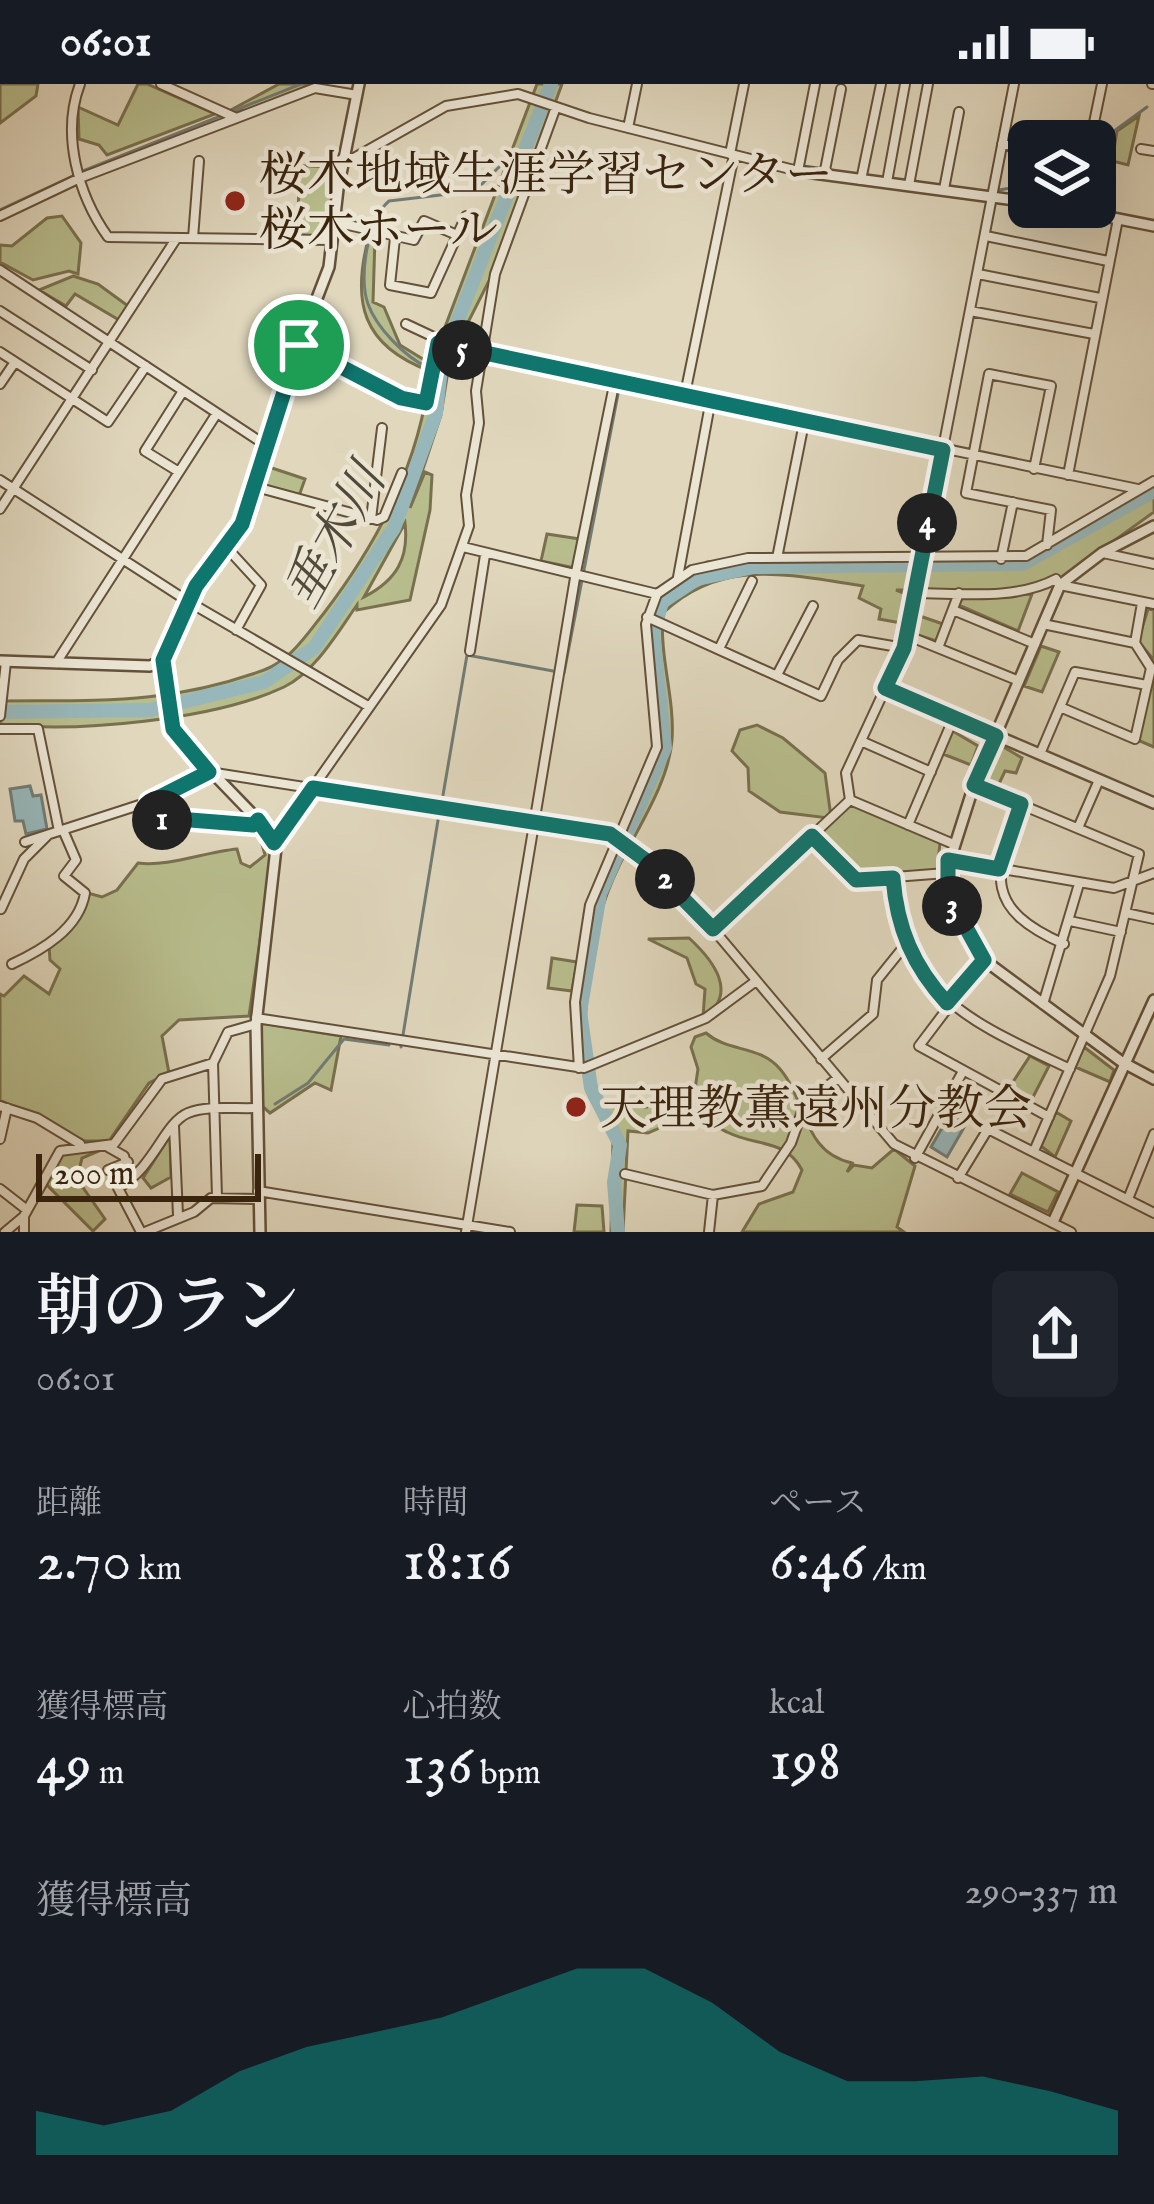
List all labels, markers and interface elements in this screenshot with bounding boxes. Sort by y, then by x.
text: 06:01 [60,14,152,71]
map controls [1008,120,1116,228]
button: layers [1008,120,1116,228]
place label: 桜木地域生涯学習センター 桜木ホール [259,147,833,262]
marker: 桜木地域生涯学習センター 桜木ホール [222,188,248,214]
pin [248,294,350,396]
icon: arrive [266,312,332,378]
pin: 5 [432,320,492,380]
text: 5 [456,329,468,371]
water label: 垂木川 [271,450,405,620]
pin: 4 [897,493,957,553]
text: 4 [919,502,935,544]
pin: 1 [132,790,192,850]
text: 1 [156,799,168,841]
pin: 2 [635,849,695,909]
text: 2 [657,858,673,900]
pin: 3 [922,876,982,936]
text: 3 [946,885,958,927]
place label: 天理教薫遠州分教会 [600,1081,1032,1141]
marker: 天理教薫遠州分教会 [563,1094,589,1120]
scale bar [36,1148,261,1201]
text: 200 m [54,1154,135,1196]
text: 朝のラン [36,1268,300,1352]
button: share [992,1271,1118,1397]
text: 06:01 [36,1355,115,1404]
text: 距離 [36,1483,102,1525]
text: 時間 [403,1483,469,1525]
text: ペース [769,1483,867,1525]
text: 2.70 [36,1525,131,1601]
text: 18:16 [403,1525,512,1601]
text: 6:46 [769,1525,865,1601]
text: km [131,1549,182,1591]
text: /km [865,1549,927,1591]
text: kcal [769,1683,824,1725]
text: 獲得標高 [36,1687,168,1729]
text: 心拍数 [403,1687,502,1729]
text: 198 [769,1725,841,1801]
text: 49 [36,1729,92,1805]
text: 136 [403,1729,473,1805]
text: m [92,1753,124,1795]
text: bpm [473,1753,541,1795]
text: 290–337 m [964,1868,1118,1917]
text: 獲得標高 [36,1878,192,1927]

